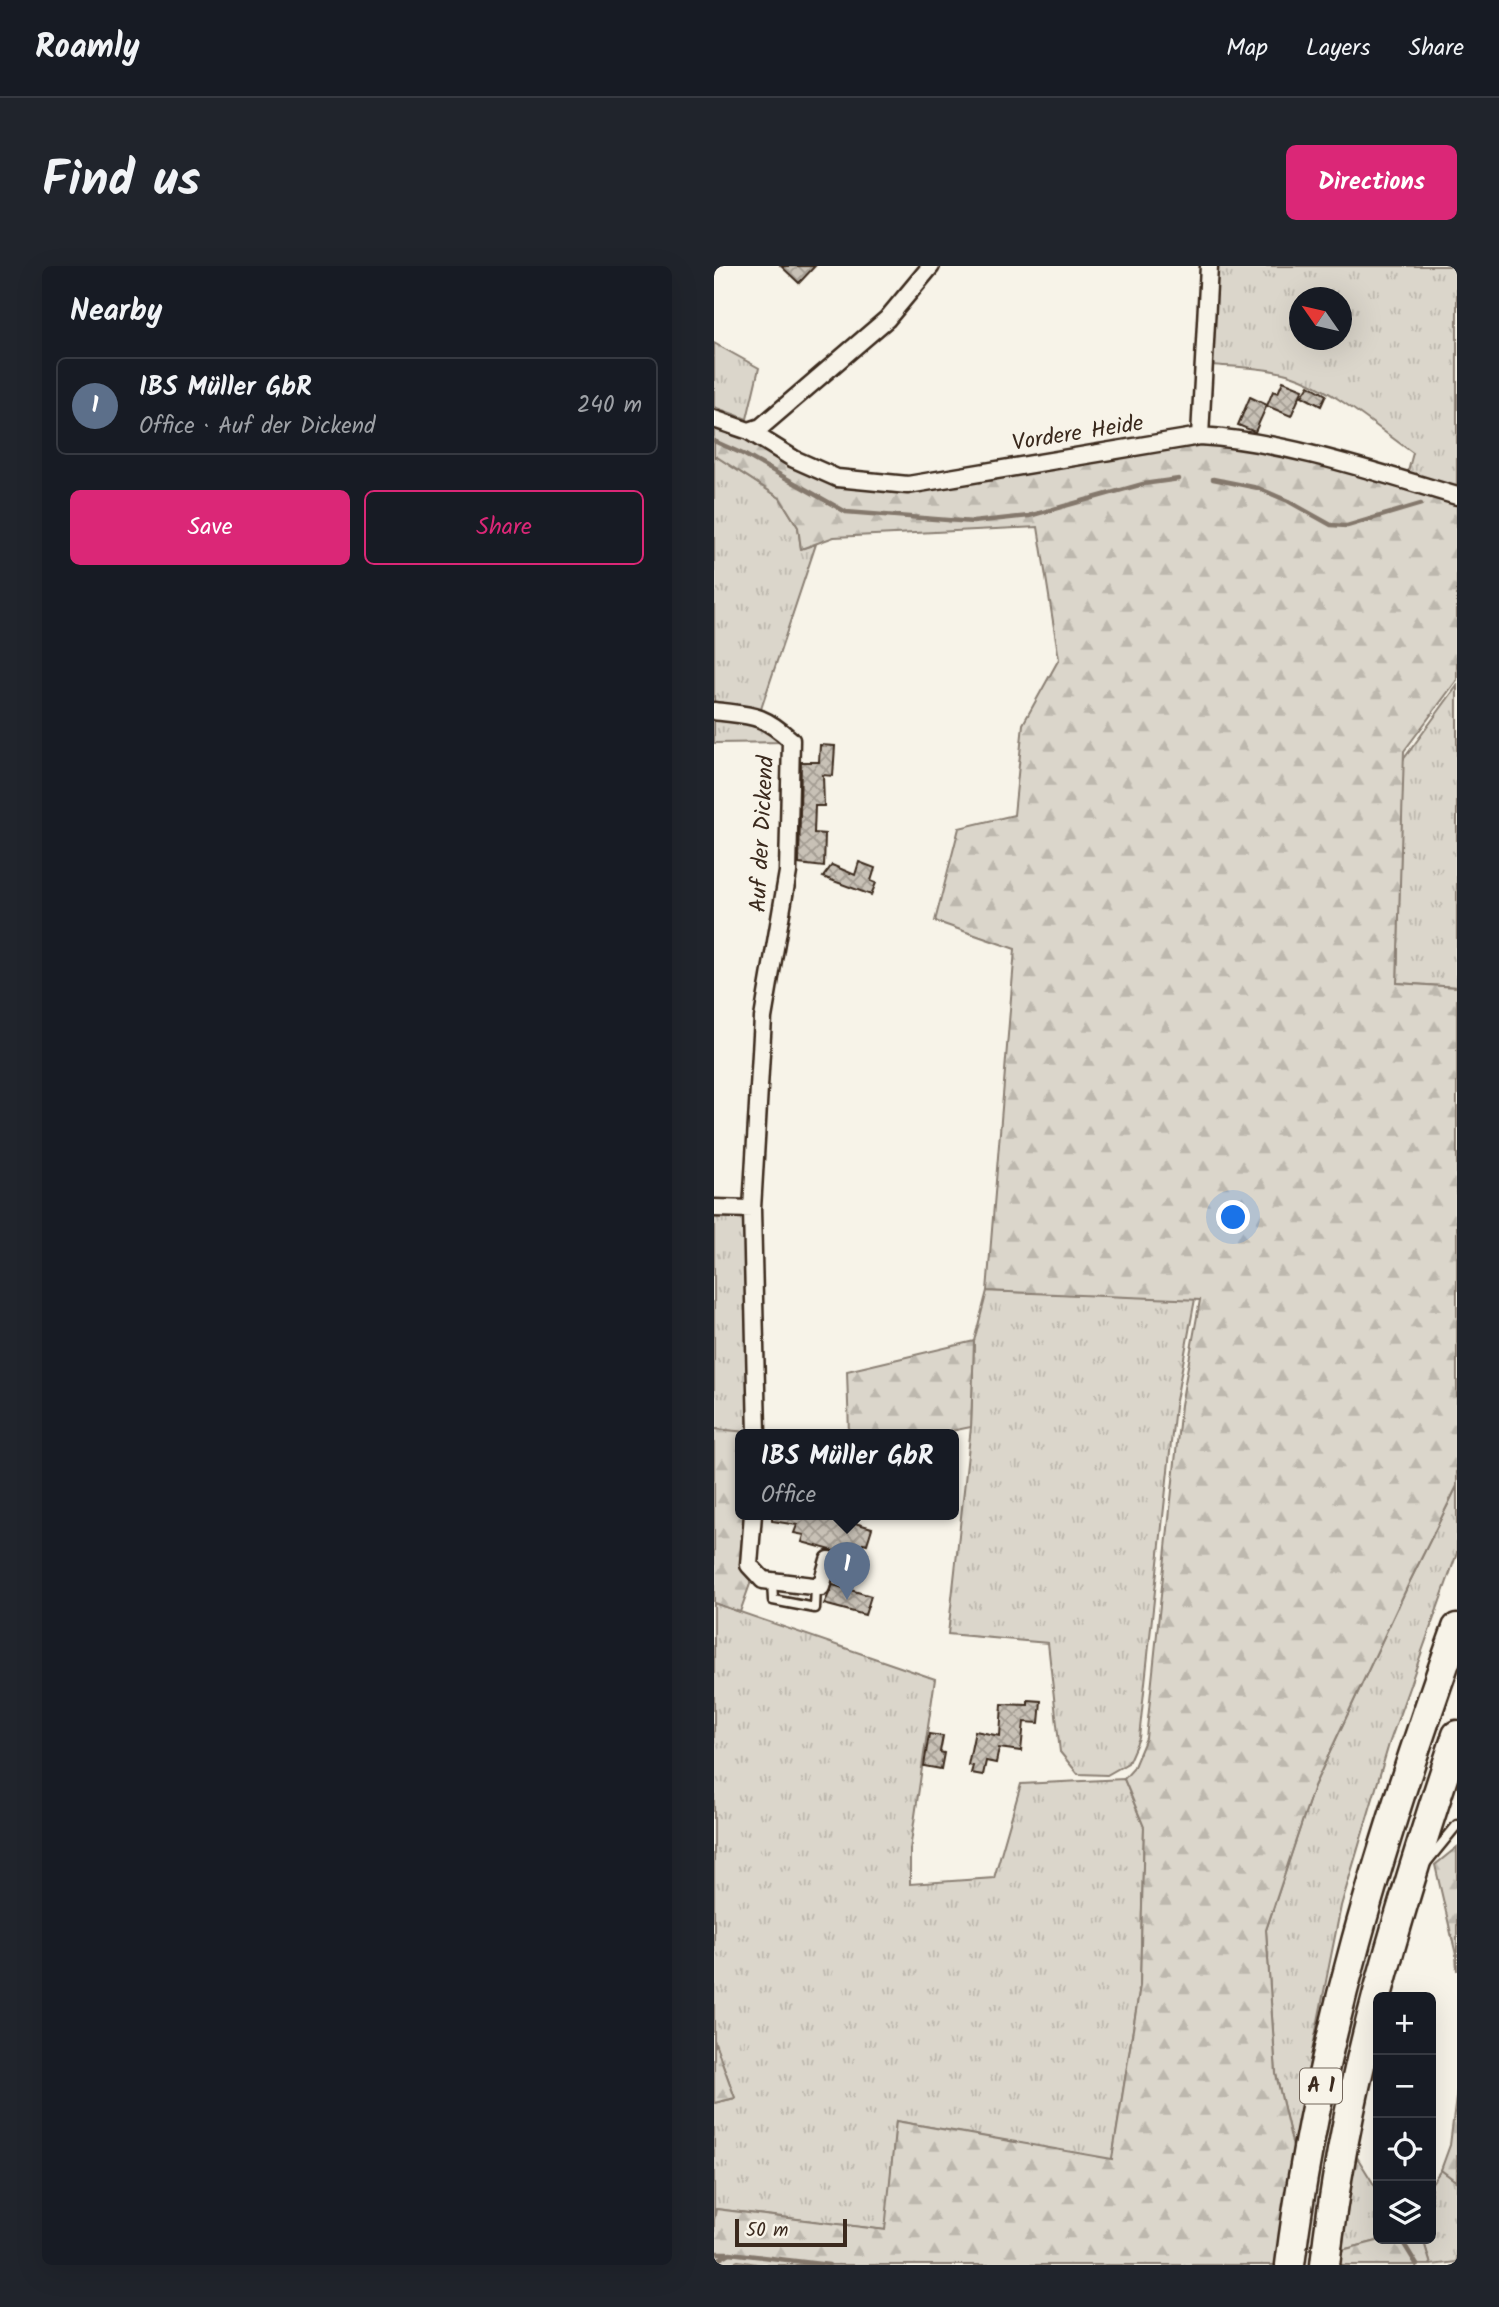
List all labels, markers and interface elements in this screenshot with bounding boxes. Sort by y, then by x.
text: Roamly [35,22,140,75]
text: Map [1226,29,1268,68]
text: Layers [1306,29,1370,68]
text: Share [1408,29,1464,68]
text: Find us [42,143,200,221]
button: Directions [1286,145,1457,220]
north arrow [1289,287,1352,350]
text: Nearby [70,288,162,336]
text: IBS Müller GbR [139,367,312,409]
text: 1 [92,388,98,424]
text: 240 m [577,388,642,424]
street label: Vordere Heide [1010,406,1146,462]
text: Office · Auf der Dickend [139,409,375,445]
button: Save [70,490,350,565]
button: Share [364,490,644,565]
street label: Auf der Dickend [741,754,785,913]
your location [1216,1200,1250,1234]
popup [735,1429,959,1520]
text: IBS Müller GbR [761,1436,933,1478]
text: Office [761,1478,816,1514]
pin: 1 [824,1542,870,1600]
map controls [1373,1992,1436,2244]
button: + [1373,1992,1436,2055]
button: − [1373,2055,1436,2118]
road number: A 1 [1300,2068,1342,2104]
button: locate [1373,2118,1436,2181]
button: layers [1373,2181,1436,2244]
scale bar [735,2216,847,2248]
text: 50 m [746,2216,788,2246]

